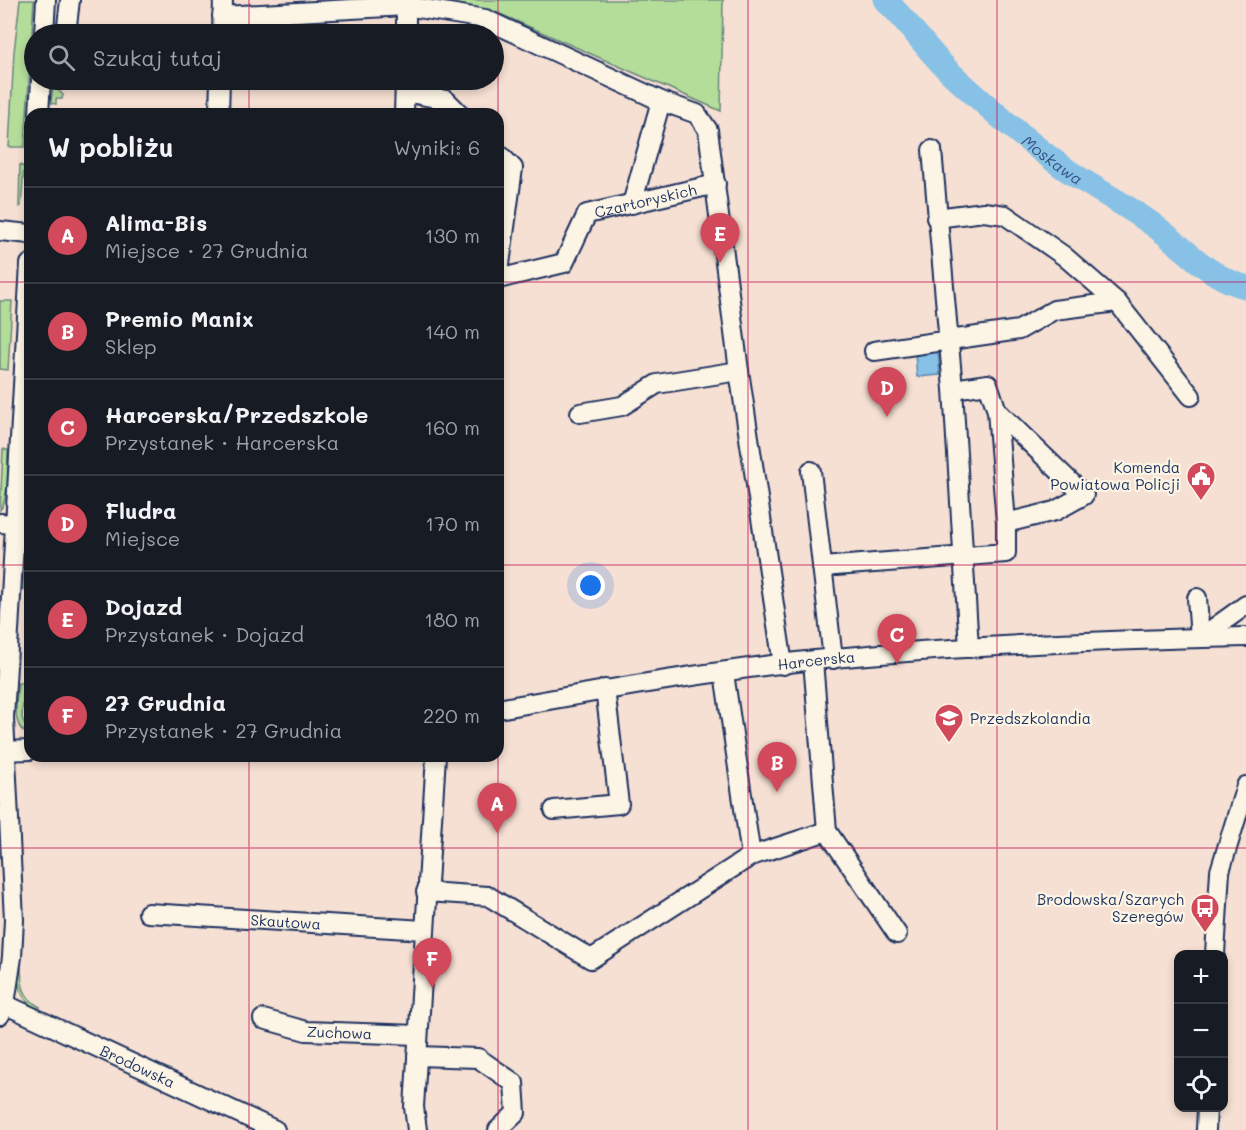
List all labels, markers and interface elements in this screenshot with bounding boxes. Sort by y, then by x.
search box [24,24,504,90]
icon: search [45,41,78,74]
text: Szukaj tutaj [93,43,222,72]
text: W pobliżu [48,130,174,164]
water label: Moskawa [1018,130,1087,189]
text: Wyniki: 6 [393,134,480,160]
street label: Czartoryskich [592,179,698,222]
text: Alima-Bis [105,208,207,237]
pin: E [700,214,740,263]
text: A [61,222,74,248]
text: 130 m [425,222,480,248]
text: Miejsce · 27 Grudnia [105,237,308,263]
text: Premio Manix [105,304,254,333]
text: B [61,318,74,344]
text: 140 m [425,318,480,344]
text: Sklep [105,333,157,359]
pin: D [868,368,906,417]
text: Harcerska/Przedszkole [105,400,368,429]
text: C [60,414,75,440]
text: 160 m [424,414,480,440]
text: Przystanek · Harcerska [105,429,339,455]
place label: Komenda Powiatowa Policji [1050,457,1180,494]
public building icon: Komenda Powiatowa Policji [1185,460,1217,502]
text: Fludra [105,496,177,525]
text: D [60,510,75,536]
text: 170 m [425,510,480,536]
text: Miejsce [105,525,180,551]
your location [576,571,605,600]
text: Dojazd [105,592,182,621]
text: E [61,606,74,632]
text: 180 m [424,606,480,632]
pin: C [878,614,916,664]
text: Przystanek · Dojazd [105,621,304,647]
street label: Harcerska [776,646,856,674]
text: 27 Grudnia [105,688,226,717]
text: F [61,702,74,728]
text: 220 m [423,702,480,728]
school or university icon: Przedszkolandia [933,702,965,744]
place label: Przedszkolandia [970,708,1091,728]
text: Przystanek · 27 Grudnia [105,717,342,743]
pin: B [758,742,796,792]
pin: A [478,784,516,833]
place label: Brodowska/Szarych Szeregów [1037,889,1184,926]
bus stop icon: Brodowska/Szarych Szeregów [1189,892,1221,934]
street label: Skautowa [250,909,322,934]
pin: F [412,938,452,988]
map controls [1174,950,1228,1112]
button: + [1174,950,1228,1004]
button: − [1174,1004,1228,1058]
street label: Zuchowa [306,1021,372,1043]
street label: Brodowska [97,1040,178,1092]
button: locate [1174,1058,1228,1112]

